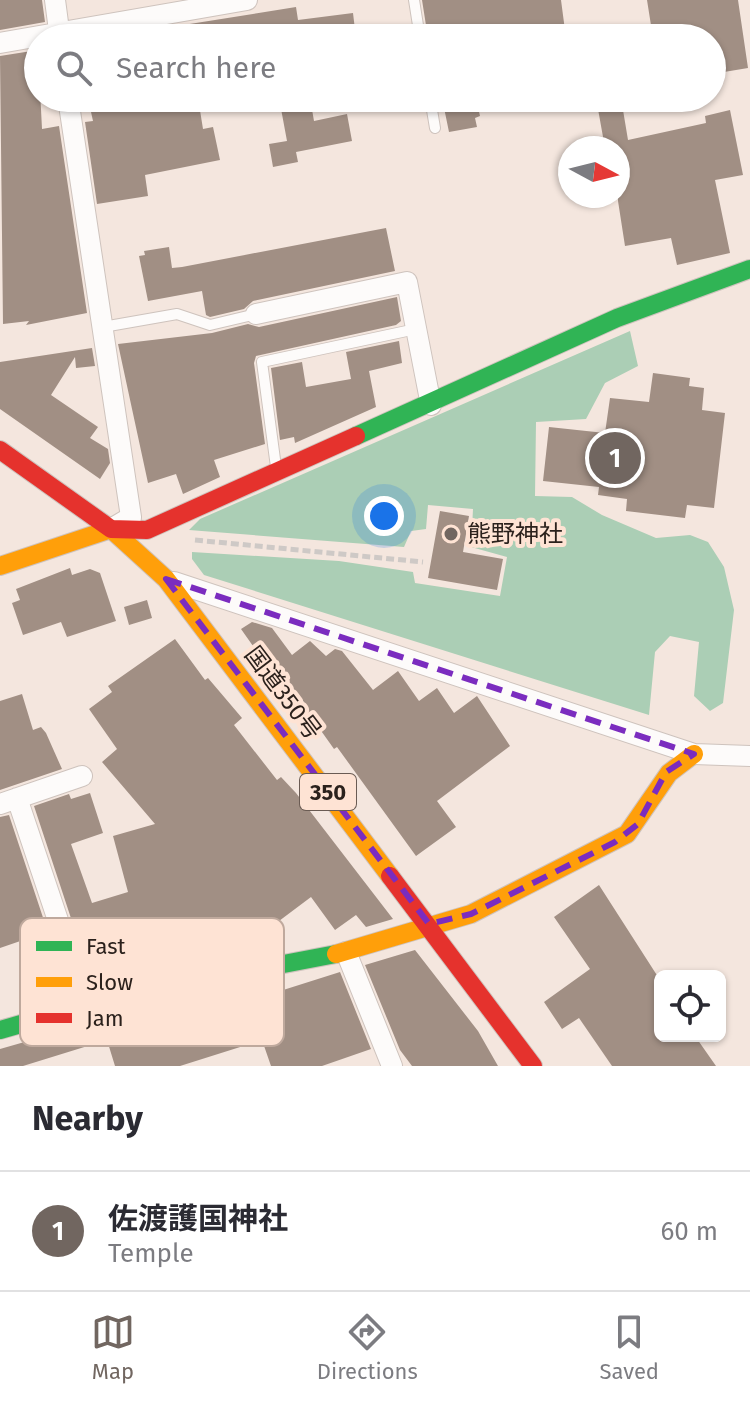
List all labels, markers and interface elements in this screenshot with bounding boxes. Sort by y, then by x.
search box [24,24,726,112]
icon: search [52,46,96,90]
text: Search here [116,50,276,86]
north arrow [558,136,630,208]
pin: 1 [589,428,641,488]
your location [364,496,404,536]
place label: 熊野神社 [467,520,563,548]
marker: 熊野神社 [442,525,460,543]
street label: 国道350号 [239,641,327,745]
road number: 350 [300,774,356,810]
legend [20,918,284,1046]
text: Fast [86,933,126,960]
text: Slow [86,969,133,996]
map controls [654,970,726,1042]
button: locate [654,970,726,1042]
text: Jam [86,1005,124,1032]
text: Nearby [32,1098,143,1139]
text: 佐渡護国神社 [108,1201,288,1237]
text: 1 [52,1216,64,1247]
text: 60 m [660,1216,718,1247]
text: Temple [108,1238,194,1269]
tab: Map [91,1310,135,1385]
tab: Directions [317,1310,418,1385]
tab: Saved [600,1310,659,1385]

